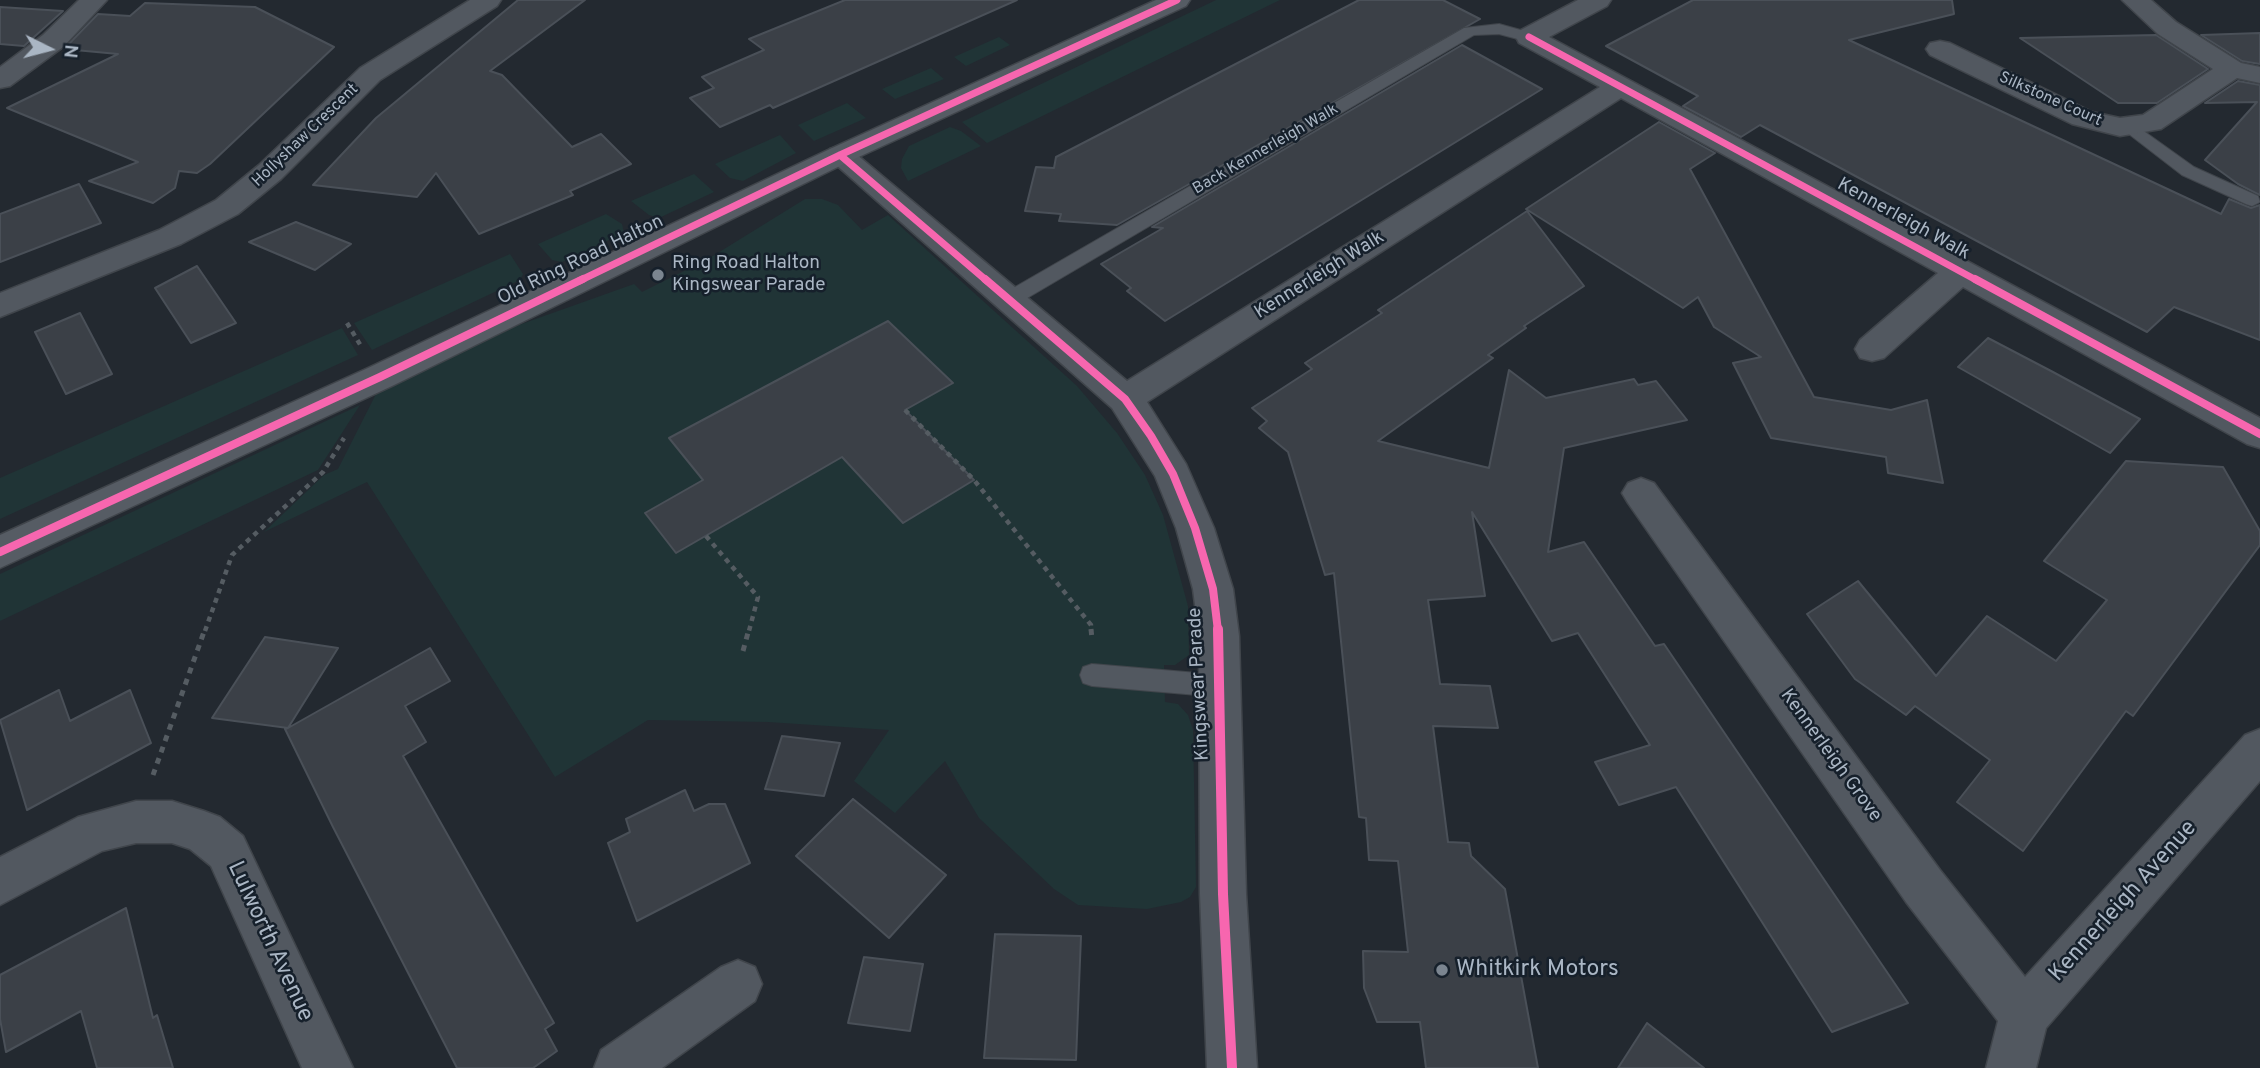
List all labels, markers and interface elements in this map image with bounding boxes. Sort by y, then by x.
north arrow [14,14,84,84]
text: N [57,43,83,59]
street label: Silkstone Court [1996,69,2104,131]
street label: Hollyshaw Crescent [249,80,363,192]
street label: Back Kennerleigh Walk [1190,101,1342,199]
street label: Kennerleigh Walk [1833,174,1973,266]
street label: Old Ring Road Halton [494,211,668,311]
street label: Kennerleigh Walk [1251,227,1389,325]
place label: Ring Road Halton Kingswear Parade [672,253,825,297]
marker: Ring Road Halton Kingswear Parade [650,267,666,283]
street label: Kingswear Parade [1185,607,1215,761]
street label: Kennerleigh Grove [1774,685,1886,827]
street label: Kennerleigh Avenue [2044,816,2204,988]
street label: Lulworth Avenue [220,858,318,1026]
place label: Whitkirk Motors [1456,956,1619,984]
marker: Whitkirk Motors [1434,962,1450,978]

